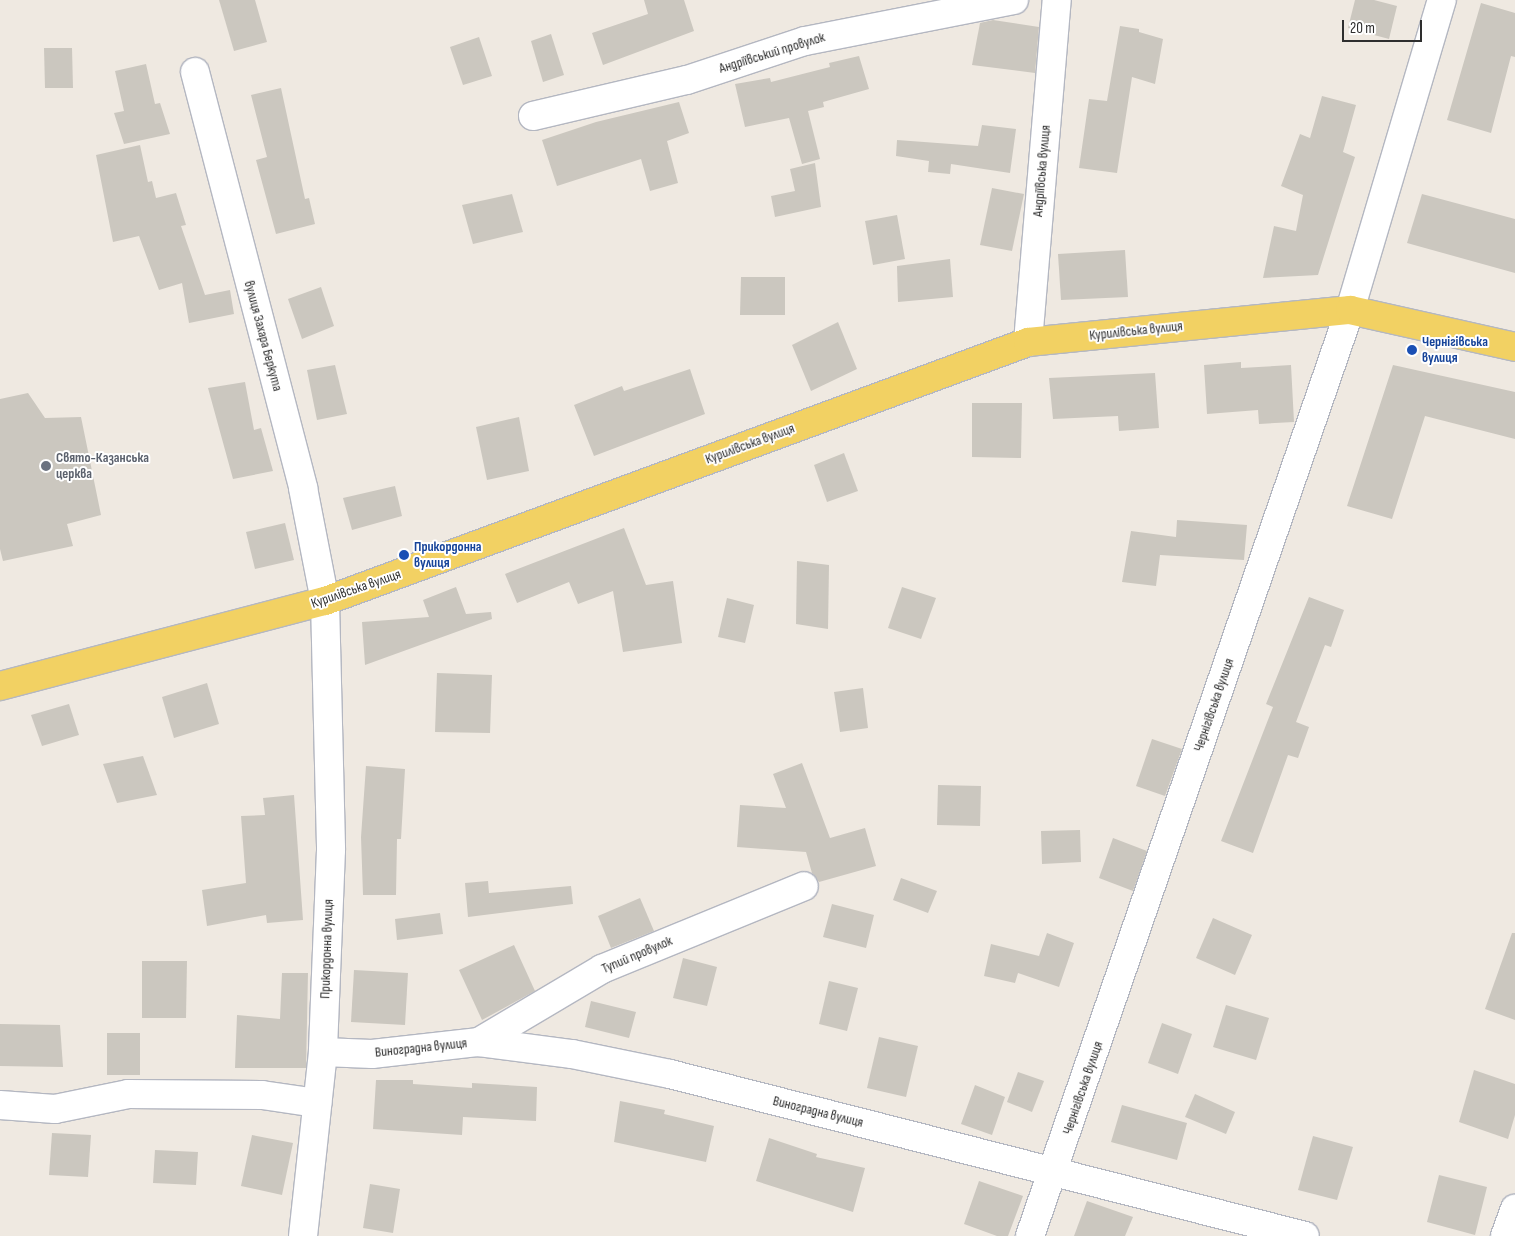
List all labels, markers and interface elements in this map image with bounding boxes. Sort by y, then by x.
scale bar [1345,10,1425,42]
text: 20 m [1350,19,1375,38]
street label: Андріївський провулок [717,29,827,77]
street label: Андріївська вулиця [1030,124,1054,218]
street label: вулиця Захара Беркута [240,279,286,393]
street label: Курилівська вулиця [1089,318,1183,344]
place label: Чернігівська вулиця [1422,334,1488,367]
marker: Чернігівська вулиця [1406,344,1418,356]
street label: Курилівська вулиця [703,420,797,468]
place label: Свято-Казанська церква [56,450,149,482]
marker: Свято-Казанська церква [40,460,52,472]
place label: Прикордонна вулиця [414,539,482,572]
marker: Прикордонна вулиця [398,549,410,561]
street label: Курилівська вулиця [309,566,403,612]
street label: Чернігівська вулиця [1190,656,1238,754]
street label: Прикордонна вулиця [317,899,337,999]
street label: Тупий провулок [599,933,675,977]
street label: Виноградна вулиця [374,1035,468,1061]
street label: Чернігівська вулиця [1059,1039,1107,1137]
street label: Виноградна вулиця [771,1093,865,1131]

